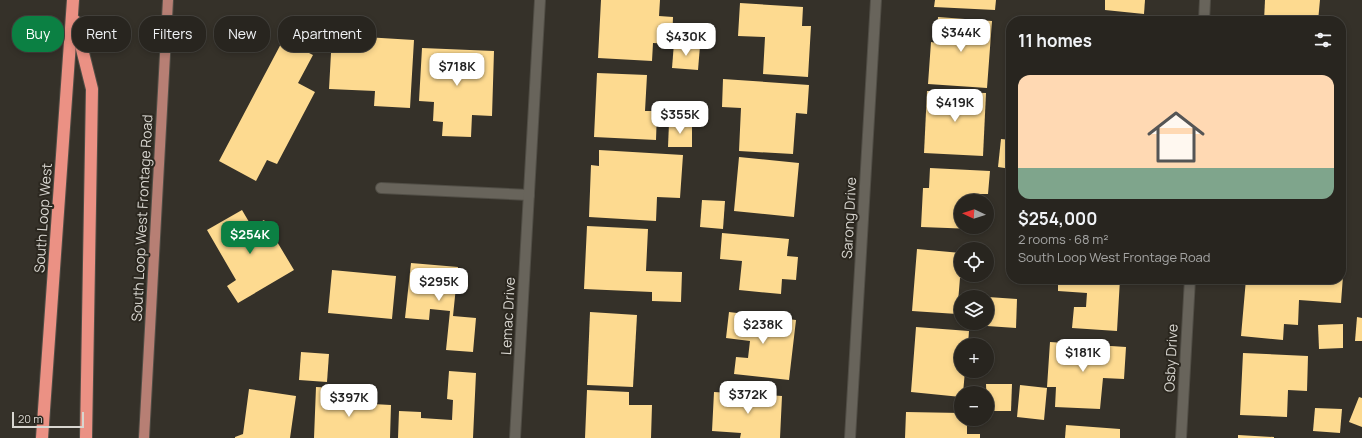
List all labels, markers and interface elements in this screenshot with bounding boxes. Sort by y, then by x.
chip: Buy [12,16,64,52]
chip: Rent [72,16,131,52]
chip: Filters [139,16,206,52]
chip: New [214,16,270,52]
chip: Apartment [278,16,376,52]
pin: $344K [933,19,989,53]
pin: $430K [658,23,714,57]
text: $344K [941,23,981,41]
text: $430K [666,27,706,45]
text: 11 homes [1018,29,1092,52]
icon: filters [1312,29,1334,51]
pin: $718K [429,53,485,87]
text: $718K [438,57,476,75]
pin: $419K [927,89,983,123]
text: $419K [936,93,974,111]
pin: $355K [652,101,708,135]
icon: home [1140,101,1212,173]
text: $355K [660,105,700,123]
street label: South Loop West Frontage Road [127,114,156,322]
street label: South Loop West [29,162,56,274]
street label: Sarong Drive [837,177,860,259]
north arrow [954,194,994,234]
map controls [954,194,994,426]
text: $254,000 [1018,207,1098,230]
pin: $254K [222,221,278,255]
text: $254K [230,225,270,243]
text: 2 rooms · 68 m² [1018,230,1108,248]
button: locate [954,242,994,282]
text: South Loop West Frontage Road [1018,248,1211,266]
pin: $295K [411,268,467,302]
text: $295K [419,272,459,290]
street label: Lemac Drive [496,276,519,355]
button: layers [954,290,994,330]
pin: $238K [735,311,791,345]
text: $238K [743,315,783,333]
street label: Osby Drive [1159,323,1182,393]
button: + [954,338,994,378]
pin: $181K [1055,339,1111,373]
text: $181K [1065,343,1101,361]
pin: $372K [720,381,776,415]
pin: $397K [321,384,377,418]
text: $372K [729,385,767,403]
button: − [954,386,994,426]
text: $397K [329,388,369,406]
scale bar [12,410,84,429]
text: 20 m [18,411,43,426]

